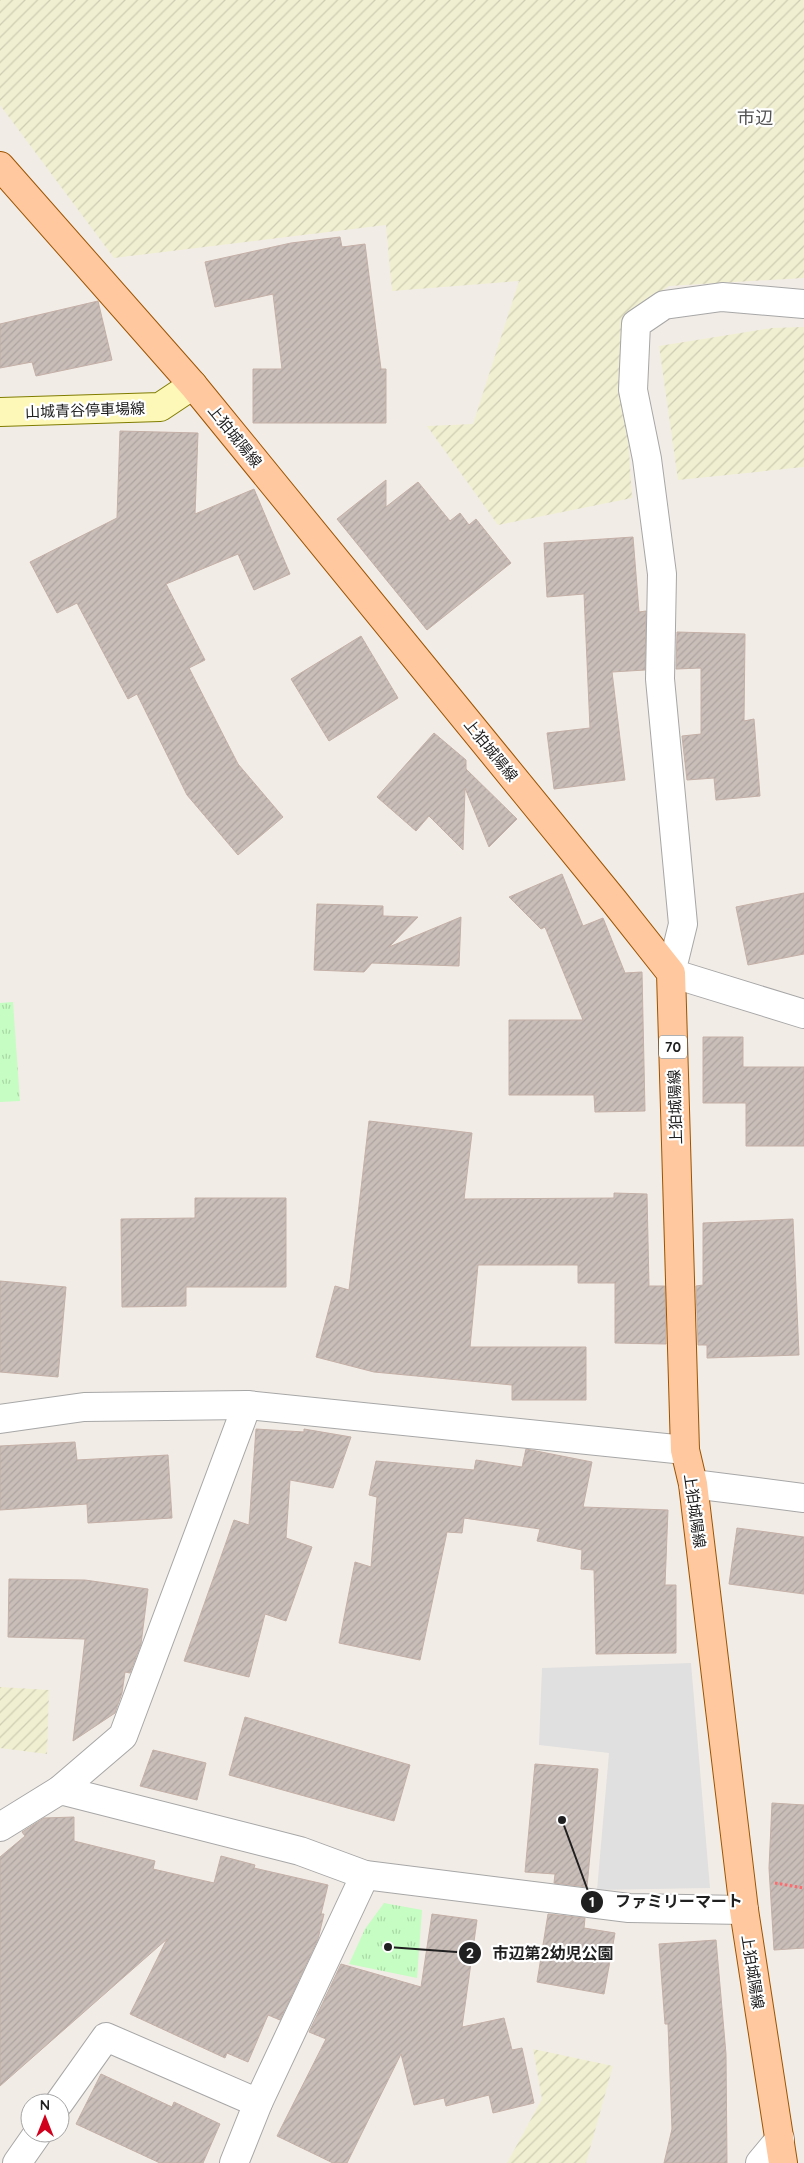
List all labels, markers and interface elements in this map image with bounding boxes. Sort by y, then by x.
district label: 市辺 [737,106,773,129]
street label: 山城青谷停車場線 [25,398,145,422]
street label: 上狛城陽線 [204,401,266,471]
street label: 上狛城陽線 [460,715,522,785]
road number: 70 [659,1036,687,1058]
street label: 上狛城陽線 [664,1069,686,1145]
street label: 上狛城陽線 [680,1473,710,1549]
callout: ファミリーマート [580,1886,753,1917]
text: ファミリーマート [615,1891,743,1911]
text: 1 [589,1892,595,1911]
street label: 上狛城陽線 [738,1933,768,2011]
callout: 市辺第2幼児公園 [457,1938,623,1969]
text: 2 [466,1943,474,1962]
text: 市辺第2幼児公園 [492,1943,614,1963]
north arrow [20,2093,70,2143]
text: N [40,2096,50,2114]

